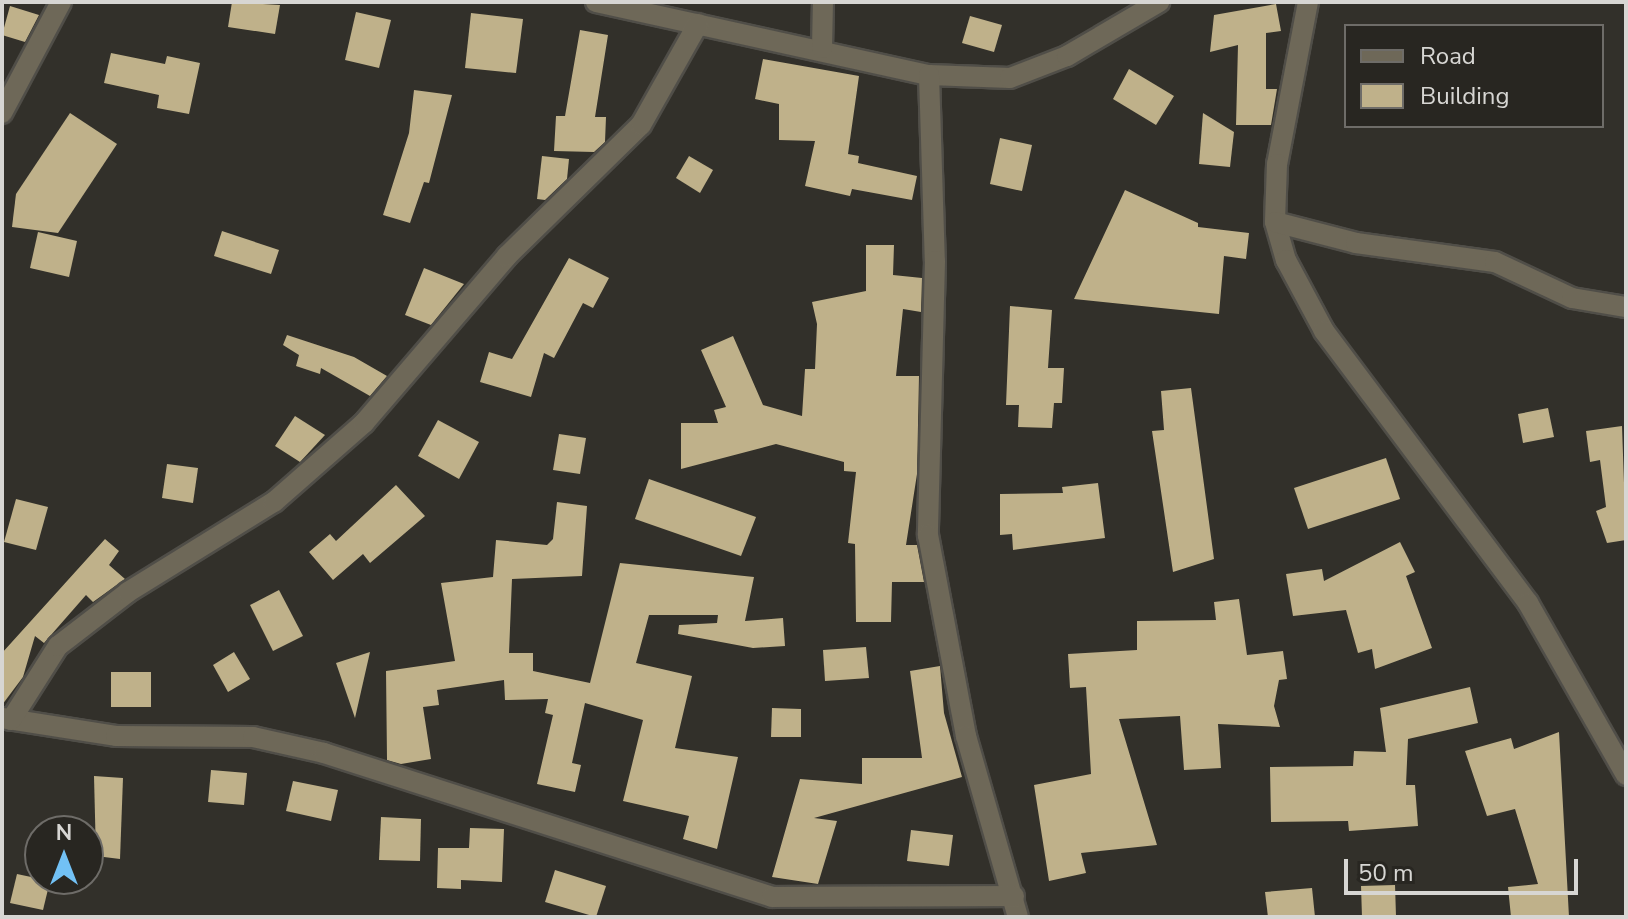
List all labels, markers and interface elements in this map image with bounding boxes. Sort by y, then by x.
legend [1344,24,1604,128]
text: Road [1420,40,1476,72]
text: Building [1420,80,1510,112]
north arrow [24,815,104,895]
text: N [56,818,72,848]
scale bar [1348,843,1582,893]
text: 50 m [1358,857,1414,889]

